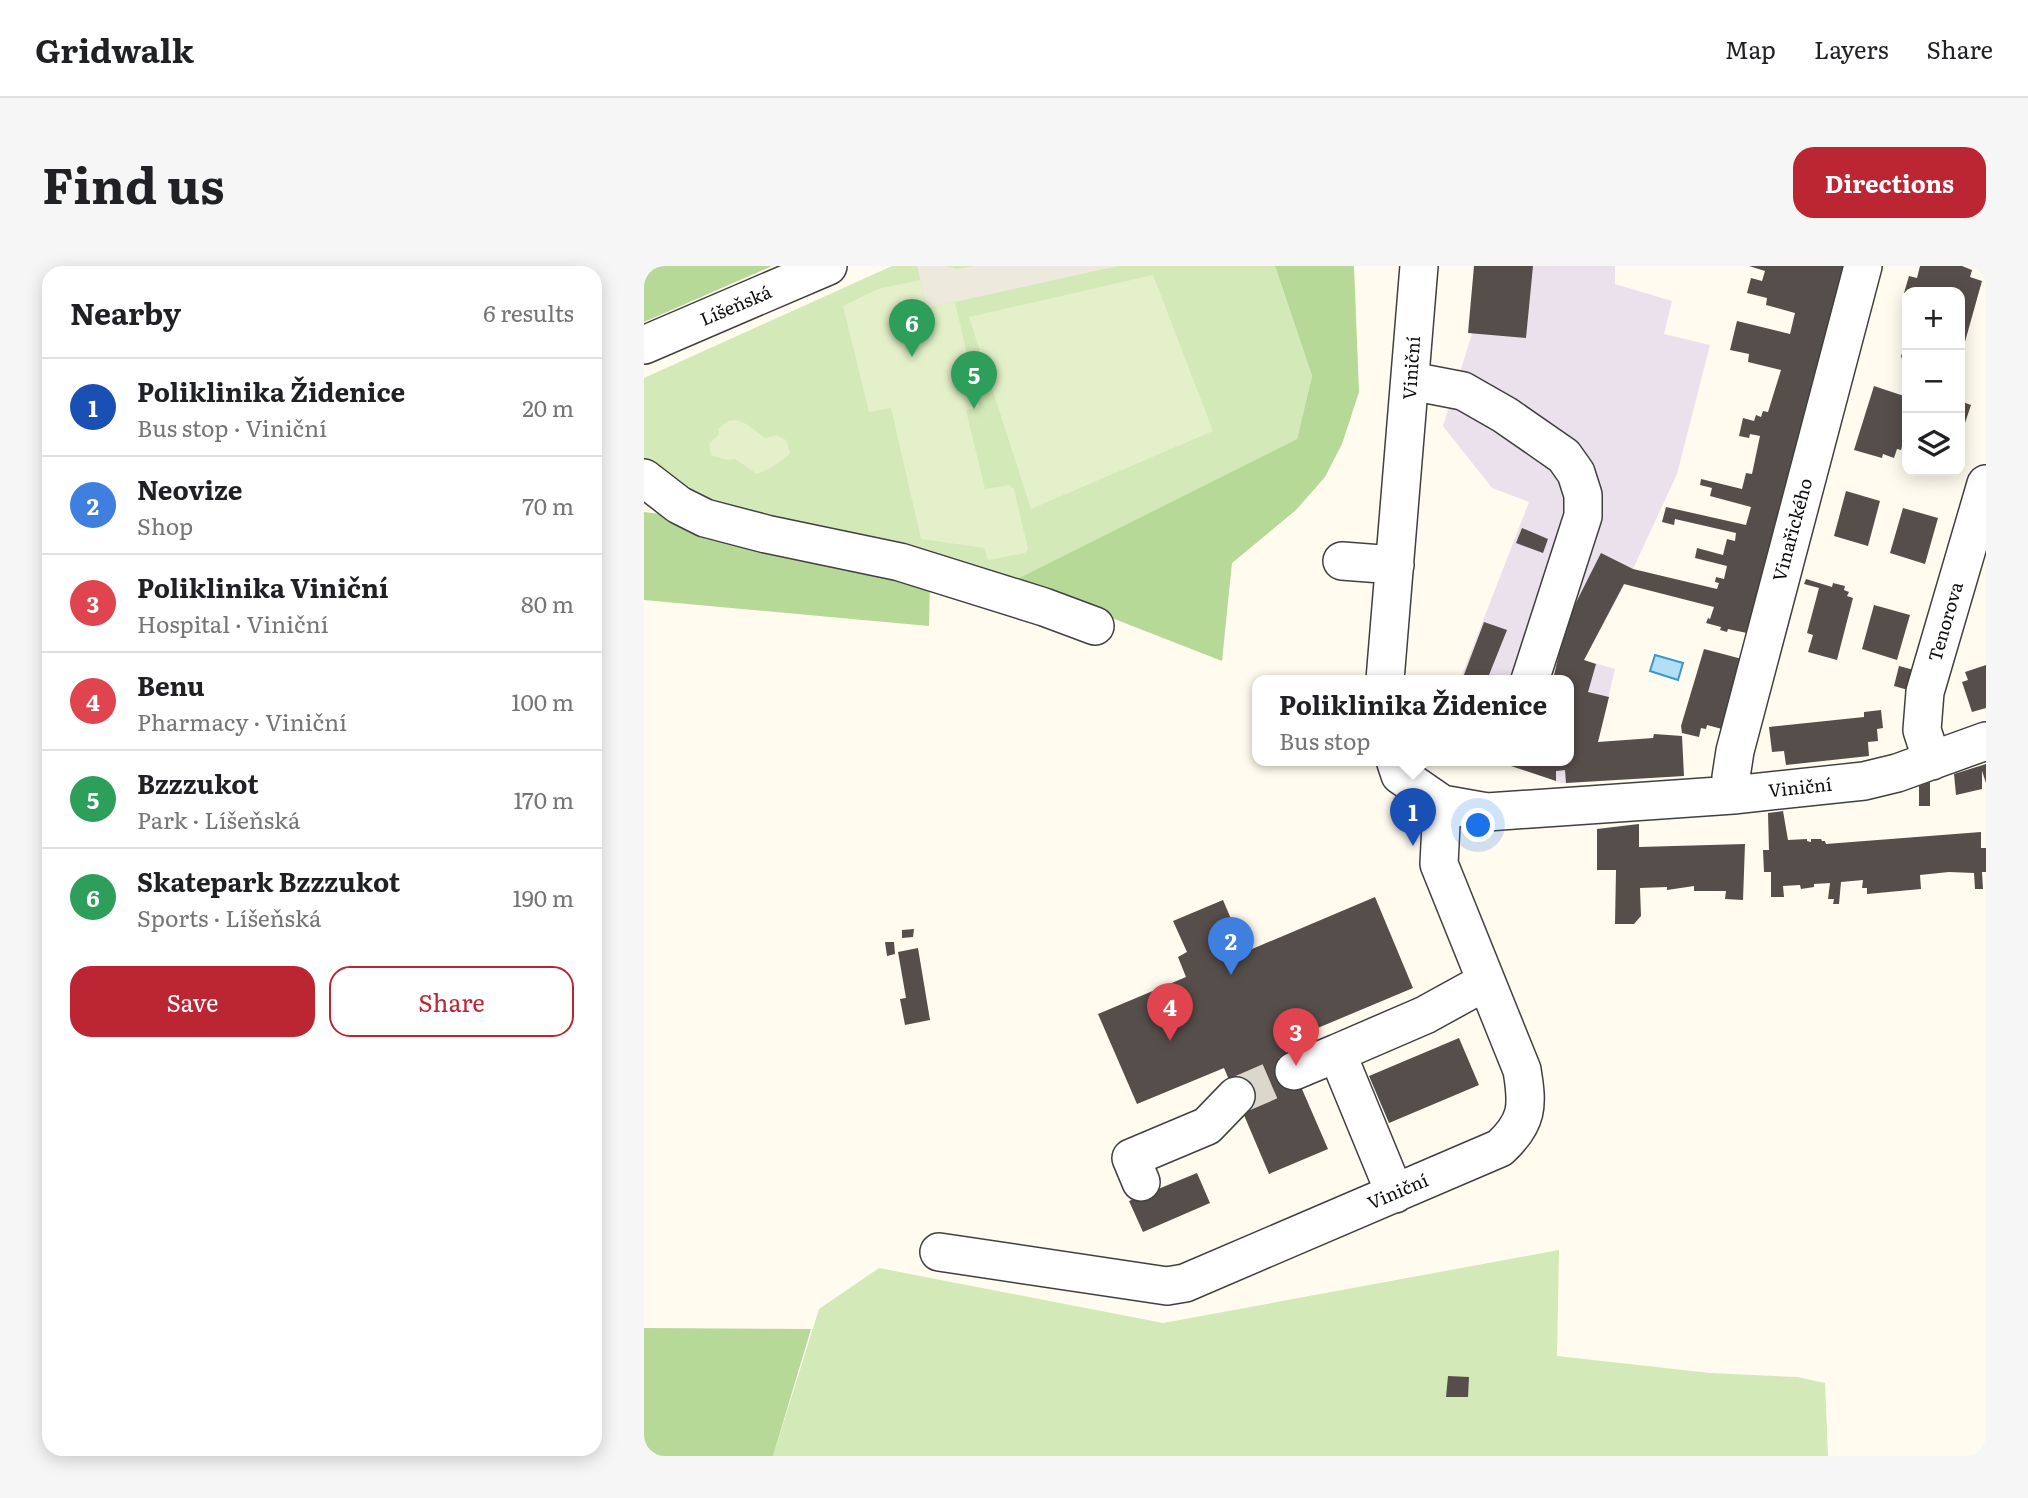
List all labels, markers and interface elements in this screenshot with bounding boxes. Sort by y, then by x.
text: Gridwalk [35,24,194,73]
text: Map [1725,31,1776,66]
text: Layers [1814,31,1888,66]
text: Share [1926,31,1993,66]
text: Find us [42,146,225,219]
button: Directions [1793,147,1986,218]
street label: Líšeňská [695,277,776,332]
map controls [1902,287,1965,476]
button: + [1902,287,1965,350]
text: Nearby [70,290,181,334]
text: 6 results [483,295,574,329]
pin: 6 [889,299,935,357]
street label: Viniční [1395,335,1426,401]
button: − [1902,350,1965,413]
pin: 5 [951,351,997,409]
text: Poliklinika Židenice [137,371,405,410]
text: 1 [88,390,98,424]
text: 20 m [522,390,574,424]
text: Bus stop · Viniční [137,410,327,444]
button: layers [1902,413,1965,476]
text: Neovize [137,469,242,508]
street label: Vinařického [1765,475,1818,584]
text: 2 [87,488,99,522]
text: 70 m [522,488,574,522]
text: Shop [137,508,193,542]
text: Poliklinika Viniční [137,567,388,606]
street label: Tenorova [1920,578,1969,665]
text: 3 [87,586,99,620]
text: 80 m [521,586,574,620]
text: Hospital · Viniční [137,606,328,640]
text: Benu [137,665,205,704]
popup [1252,675,1574,766]
text: 4 [86,684,100,718]
text: 100 m [511,684,574,718]
text: Poliklinika Židenice [1279,684,1547,723]
text: Pharmacy · Viniční [137,704,347,738]
text: Bus stop [1279,723,1370,757]
text: Bzzzukot [137,763,259,802]
street label: Viniční [1767,770,1833,803]
text: 5 [87,782,99,816]
text: 170 m [513,782,574,816]
pin: 1 [1390,788,1436,846]
text: Park · Líšeňská [137,802,301,836]
your location [1461,808,1495,842]
text: Skatepark Bzzzukot [137,861,400,900]
text: 6 [86,880,100,914]
text: 190 m [512,880,574,914]
text: Sports · Líšeňská [137,900,321,934]
pin: 2 [1208,917,1254,975]
button: Save [70,966,315,1037]
button: Share [329,966,574,1037]
pin: 4 [1147,983,1193,1041]
pin: 3 [1273,1008,1319,1066]
street label: Viniční [1363,1166,1432,1216]

